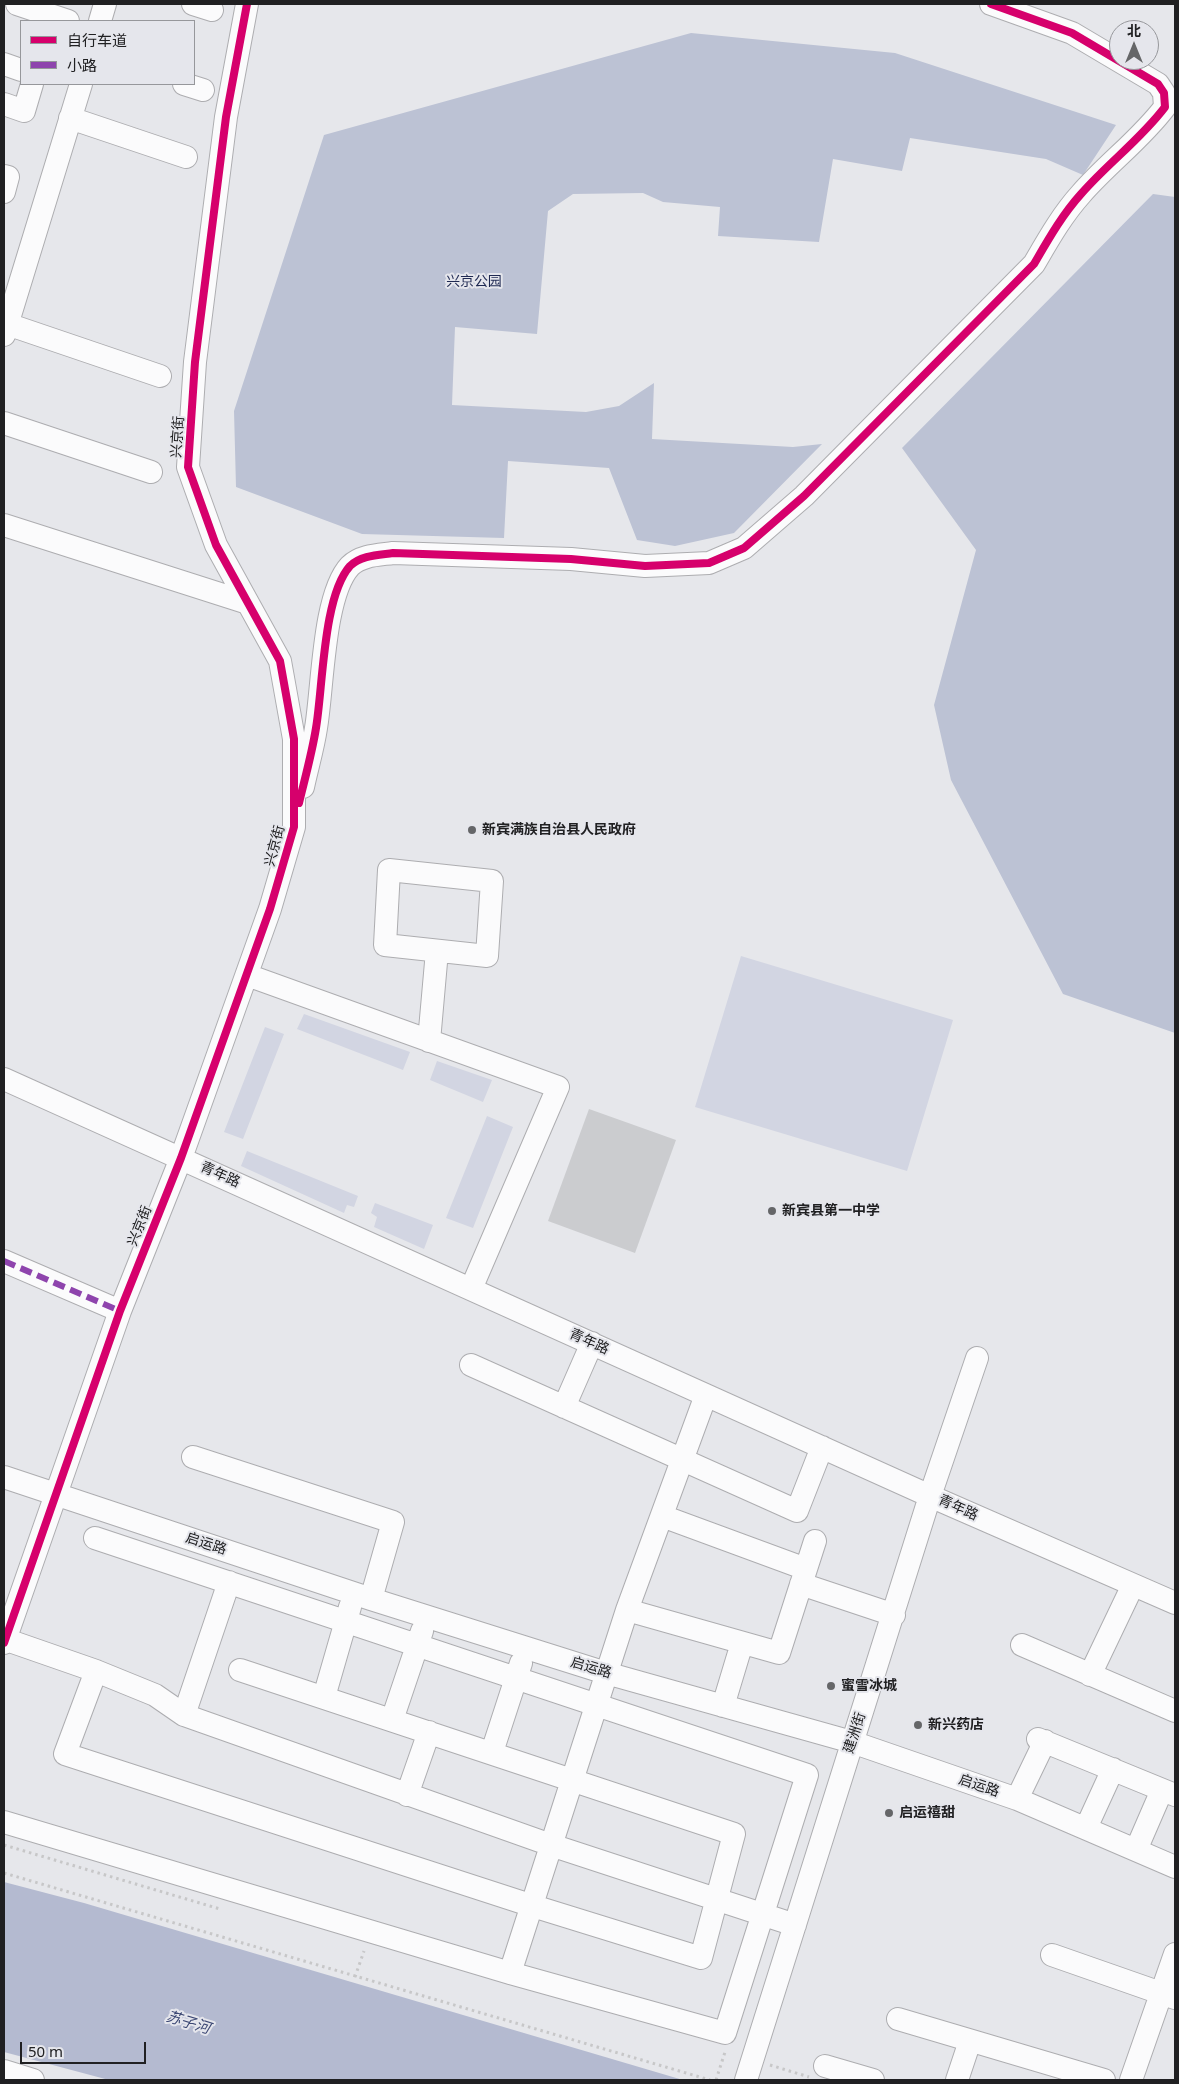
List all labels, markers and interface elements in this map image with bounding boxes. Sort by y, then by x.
legend [20,20,195,85]
north arrow [1109,20,1159,70]
text: 北 [1127,21,1141,40]
text: 自行车道 [67,30,127,50]
text: 小路 [67,55,97,75]
park label: 兴京公园 [446,274,502,290]
street label: 兴京街 [168,415,188,459]
place label: 新宾满族自治县人民政府 [482,822,636,838]
street label: 兴京街 [261,824,289,868]
marker: 新宾满族自治县人民政府 [466,824,478,836]
street label: 青年路 [197,1159,243,1191]
street label: 兴京街 [124,1203,156,1249]
place label: 新宾县第一中学 [782,1203,880,1219]
marker: 新宾县第一中学 [766,1205,778,1217]
street label: 青年路 [566,1326,612,1358]
street label: 青年路 [935,1492,981,1524]
street label: 启运路 [183,1530,229,1558]
street label: 启运路 [568,1654,614,1682]
place label: 蜜雪冰城 [841,1678,897,1694]
marker: 蜜雪冰城 [825,1680,837,1692]
street label: 建洲街 [841,1710,869,1756]
place label: 新兴药店 [928,1717,984,1733]
marker: 新兴药店 [912,1719,924,1731]
street label: 启运路 [956,1771,1002,1801]
place label: 启运禧甜 [899,1805,955,1821]
marker: 启运禧甜 [883,1807,895,1819]
water label: 苏子河 [164,2008,212,2038]
scale bar [22,2032,149,2064]
text: 50 m [28,2041,63,2061]

